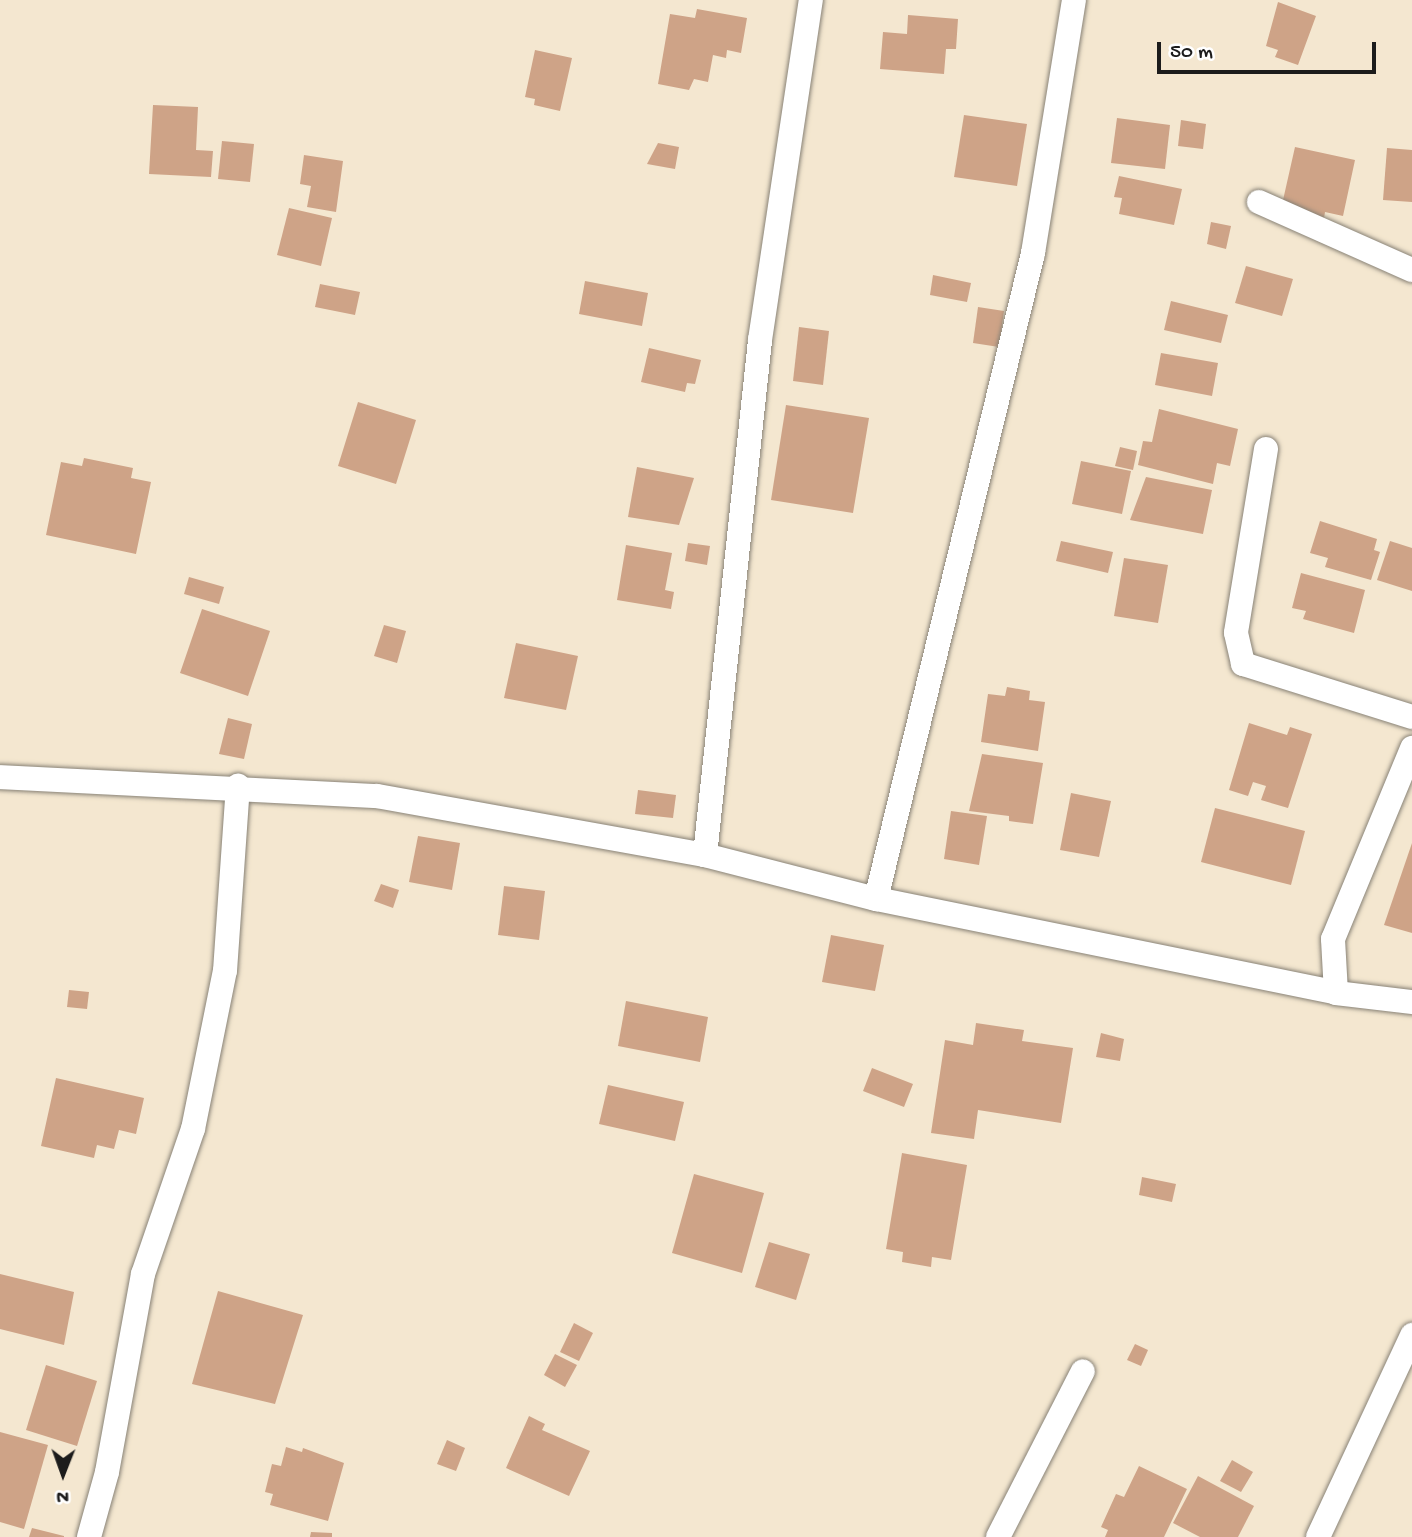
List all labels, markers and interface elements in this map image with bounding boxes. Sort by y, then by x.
scale bar [1160,28,1379,72]
text: 50 m [1170,41,1213,66]
north arrow [28,1439,98,1509]
text: N [56,1484,69,1507]

